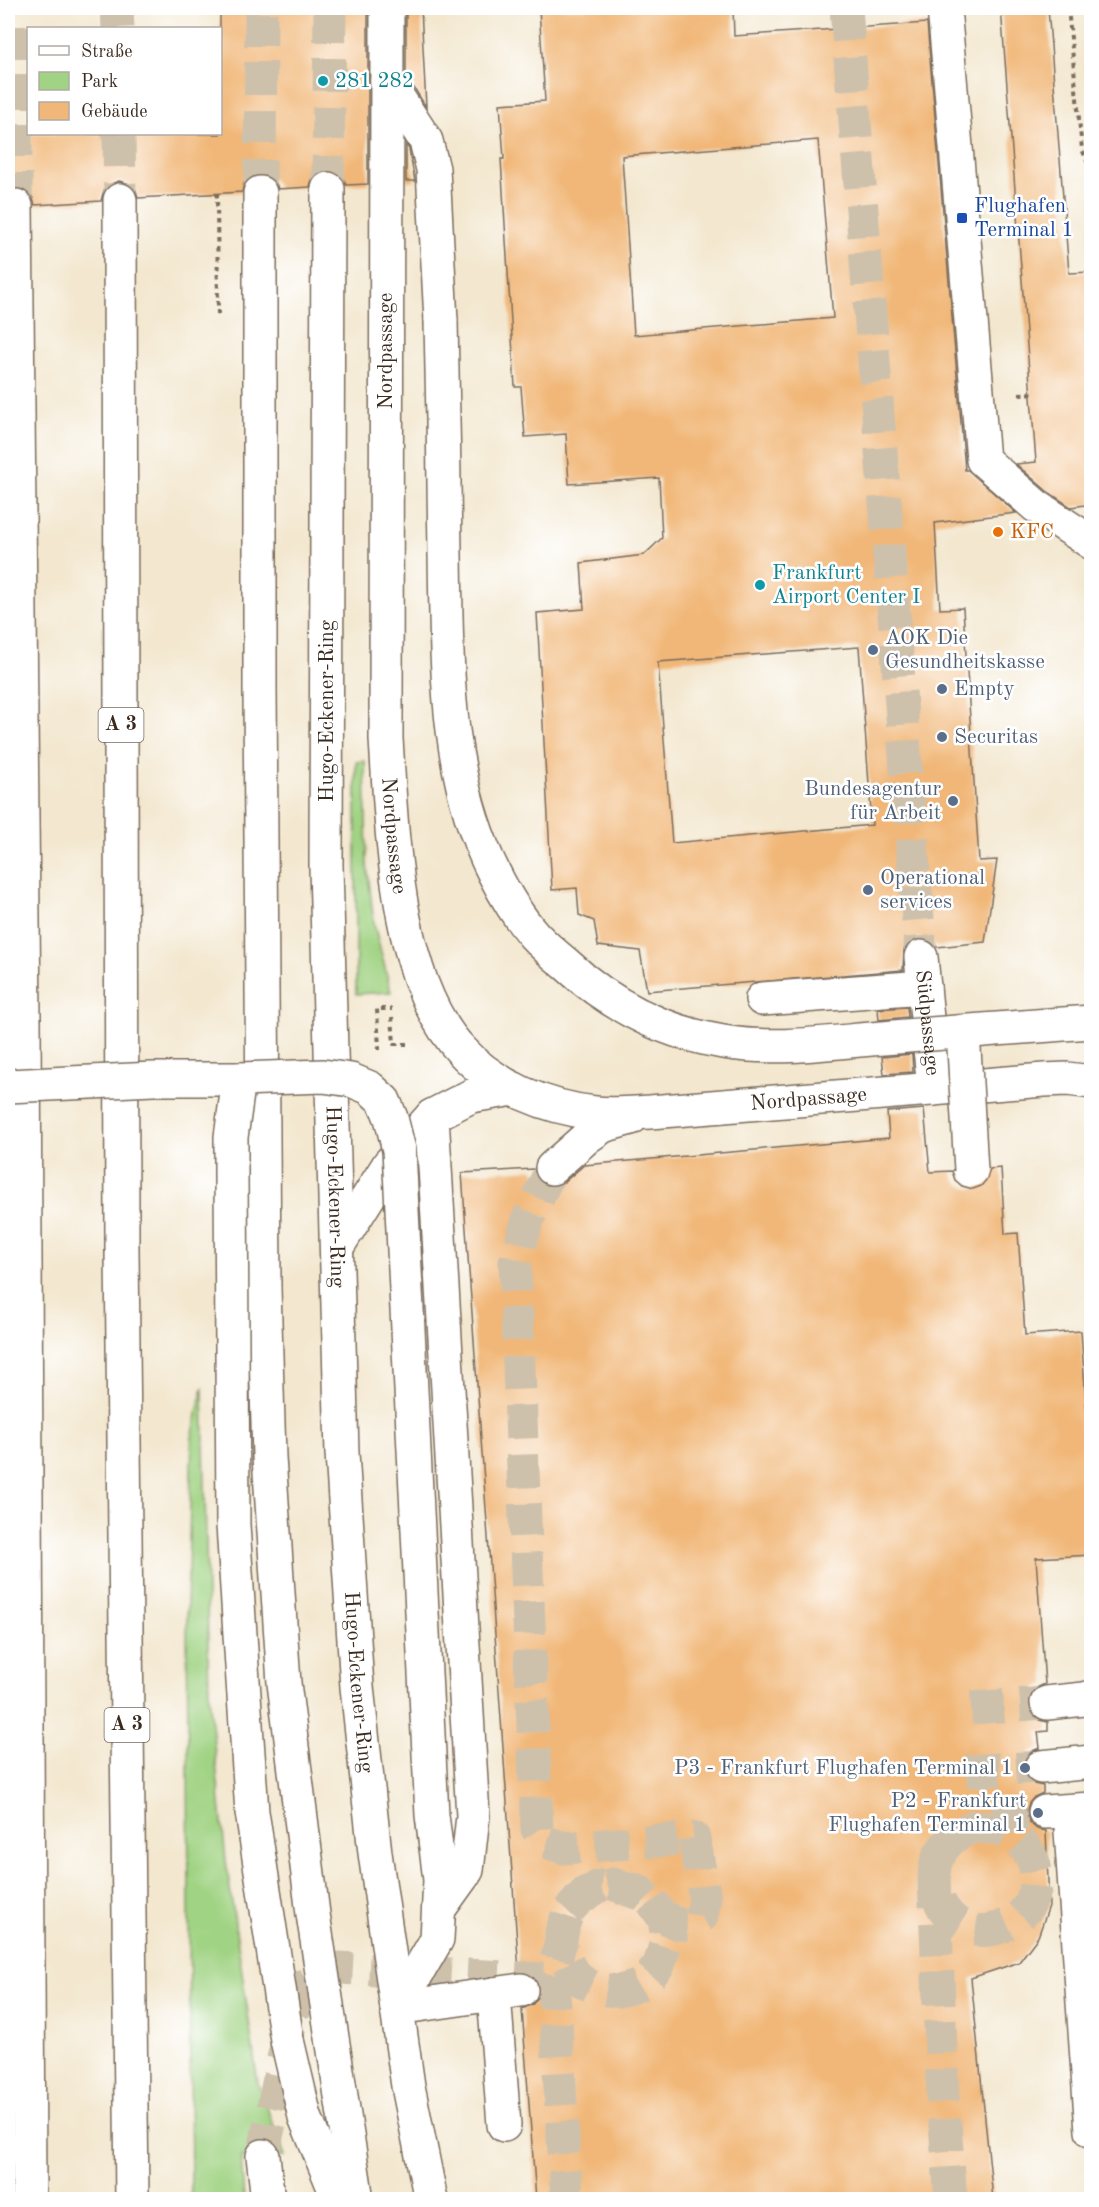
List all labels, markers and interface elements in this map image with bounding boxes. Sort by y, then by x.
legend [27,27,222,135]
text: Straße [81,43,132,61]
place label: 281 282 [335,71,414,92]
text: Park [81,73,118,91]
marker: 281 282 [316,74,330,88]
text: Gebäude [81,103,148,121]
place label: Flughafen Terminal 1 [974,196,1074,241]
marker: Flughafen Terminal 1 [955,211,969,225]
street label: Nordpassage [376,292,397,410]
place label: KFC [1010,522,1054,543]
marker: KFC [991,525,1005,539]
place label: Frankfurt Airport Center I [772,563,920,608]
marker: Frankfurt Airport Center I [753,578,767,592]
street label: Hugo-Eckener-Ring [317,619,338,802]
place label: AOK Die Gesundheitskasse [885,628,1045,673]
marker: AOK Die Gesundheitskasse [866,643,880,657]
place label: Empty [954,679,1015,700]
marker: Empty [935,682,949,696]
road number: A 3 [98,708,144,742]
place label: Securitas [954,727,1038,748]
marker: Securitas [935,730,949,744]
street label: Nordpassage [378,777,410,895]
place label: Bundesagentur für Arbeit [804,779,941,824]
marker: Bundesagentur für Arbeit [946,794,960,808]
place label: Operational services [880,868,985,913]
marker: Operational services [861,883,875,897]
street label: Südpassage [912,969,943,1077]
street label: Nordpassage [749,1084,868,1114]
street label: Hugo-Eckener-Ring [322,1105,348,1289]
street label: Hugo-Eckener-Ring [340,1591,377,1775]
road number: A 3 [104,1708,150,1742]
place label: P3 - Frankfurt Flughafen Terminal 1 [674,1758,1013,1779]
marker: P3 - Frankfurt Flughafen Terminal 1 [1018,1761,1032,1775]
place label: P2 - Frankfurt Flughafen Terminal 1 [828,1791,1026,1836]
marker: P2 - Frankfurt Flughafen Terminal 1 [1031,1806,1045,1820]

